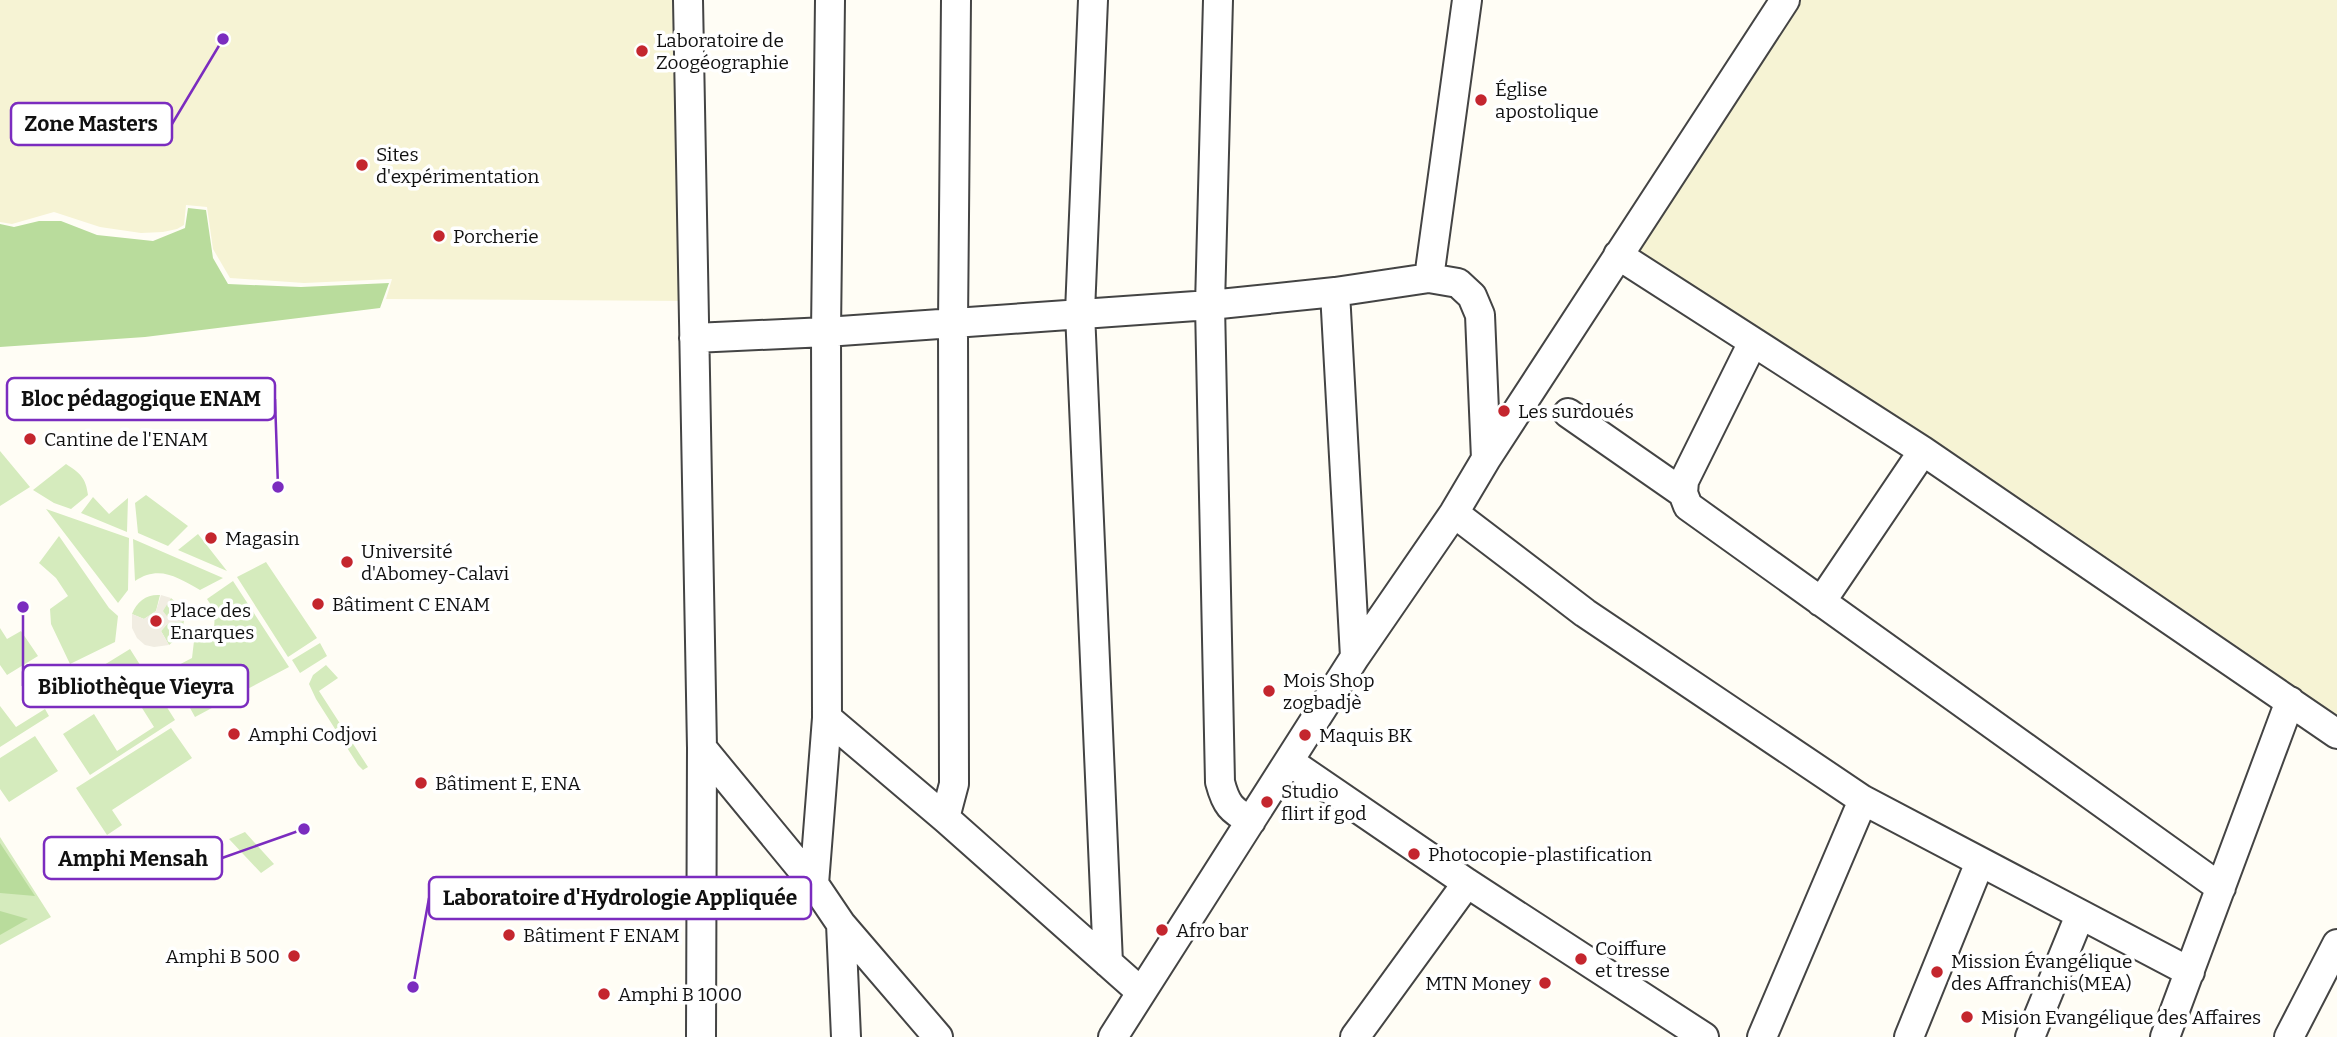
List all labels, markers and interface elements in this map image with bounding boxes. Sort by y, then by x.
place label: Laboratoire de Zoogéographie [656,29,789,74]
marker: Laboratoire de Zoogéographie [634,43,650,59]
place label: Église apostolique [1495,78,1599,123]
marker: Église apostolique [1473,92,1489,108]
callout: Zone Masters [11,103,172,145]
text: Zone Masters [24,111,158,137]
place label: Sites d'expérimentation [376,143,539,188]
marker: Sites d'expérimentation [354,157,370,173]
place label: Porcherie [453,225,539,248]
marker: Porcherie [431,228,447,244]
callout: Bloc pédagogique ENAM [7,378,275,420]
text: Bloc pédagogique ENAM [21,386,261,412]
place label: Les surdoués [1518,400,1634,423]
marker: Les surdoués [1496,403,1512,419]
place label: Cantine de l'ENAM [44,428,208,451]
marker: Cantine de l'ENAM [22,431,38,447]
place label: Magasin [225,527,300,550]
marker: Magasin [203,530,219,546]
place label: Université d'Abomey-Calavi [361,540,510,585]
marker: Université d'Abomey-Calavi [339,554,355,570]
place label: Bâtiment C ENAM [332,593,490,616]
marker: Bâtiment C ENAM [310,596,326,612]
place label: Place des Enarques [170,599,254,644]
marker: Place des Enarques [148,613,164,629]
callout: Bibliothèque Vieyra [23,665,248,707]
place label: Mois Shop zogbadjè [1283,669,1375,714]
text: Bibliothèque Vieyra [38,674,234,700]
marker: Mois Shop zogbadjè [1261,683,1277,699]
place label: Amphi Codjovi [248,723,377,746]
place label: Maquis BK [1319,724,1413,747]
marker: Amphi Codjovi [226,726,242,742]
marker: Maquis BK [1297,727,1313,743]
place label: Bâtiment E, ENA [435,772,581,795]
marker: Bâtiment E, ENA [413,775,429,791]
place label: Studio flirt if god [1281,780,1367,825]
marker: Studio flirt if god [1259,794,1275,810]
callout: Amphi Mensah [44,837,222,879]
place label: Photocopie-plastification [1428,843,1652,866]
text: Amphi Mensah [58,846,209,872]
marker: Photocopie-plastification [1406,846,1422,862]
callout: Laboratoire d'Hydrologie Appliquée [429,877,811,919]
text: Laboratoire d'Hydrologie Appliquée [443,885,797,911]
place label: Afro bar [1176,919,1249,942]
marker: Afro bar [1154,922,1170,938]
place label: Bâtiment F ENAM [523,924,680,947]
marker: Bâtiment F ENAM [501,927,517,943]
place label: Coiffure et tresse [1595,937,1670,982]
place label: Amphi B 500 [166,945,280,968]
marker: Amphi B 500 [286,948,302,964]
place label: Mission Évangélique des Affranchis(MEA) [1951,950,2133,995]
marker: Coiffure et tresse [1573,951,1589,967]
marker: Mission Évangélique des Affranchis(MEA) [1929,964,1945,980]
place label: MTN Money [1425,972,1532,995]
marker: MTN Money [1537,975,1553,991]
place label: Amphi B 1000 [618,983,742,1006]
marker: Amphi B 1000 [596,986,612,1002]
place label: Mision Evangélique des Affaires [1981,1006,2261,1029]
marker: Mision Evangélique des Affaires [1959,1009,1975,1025]

